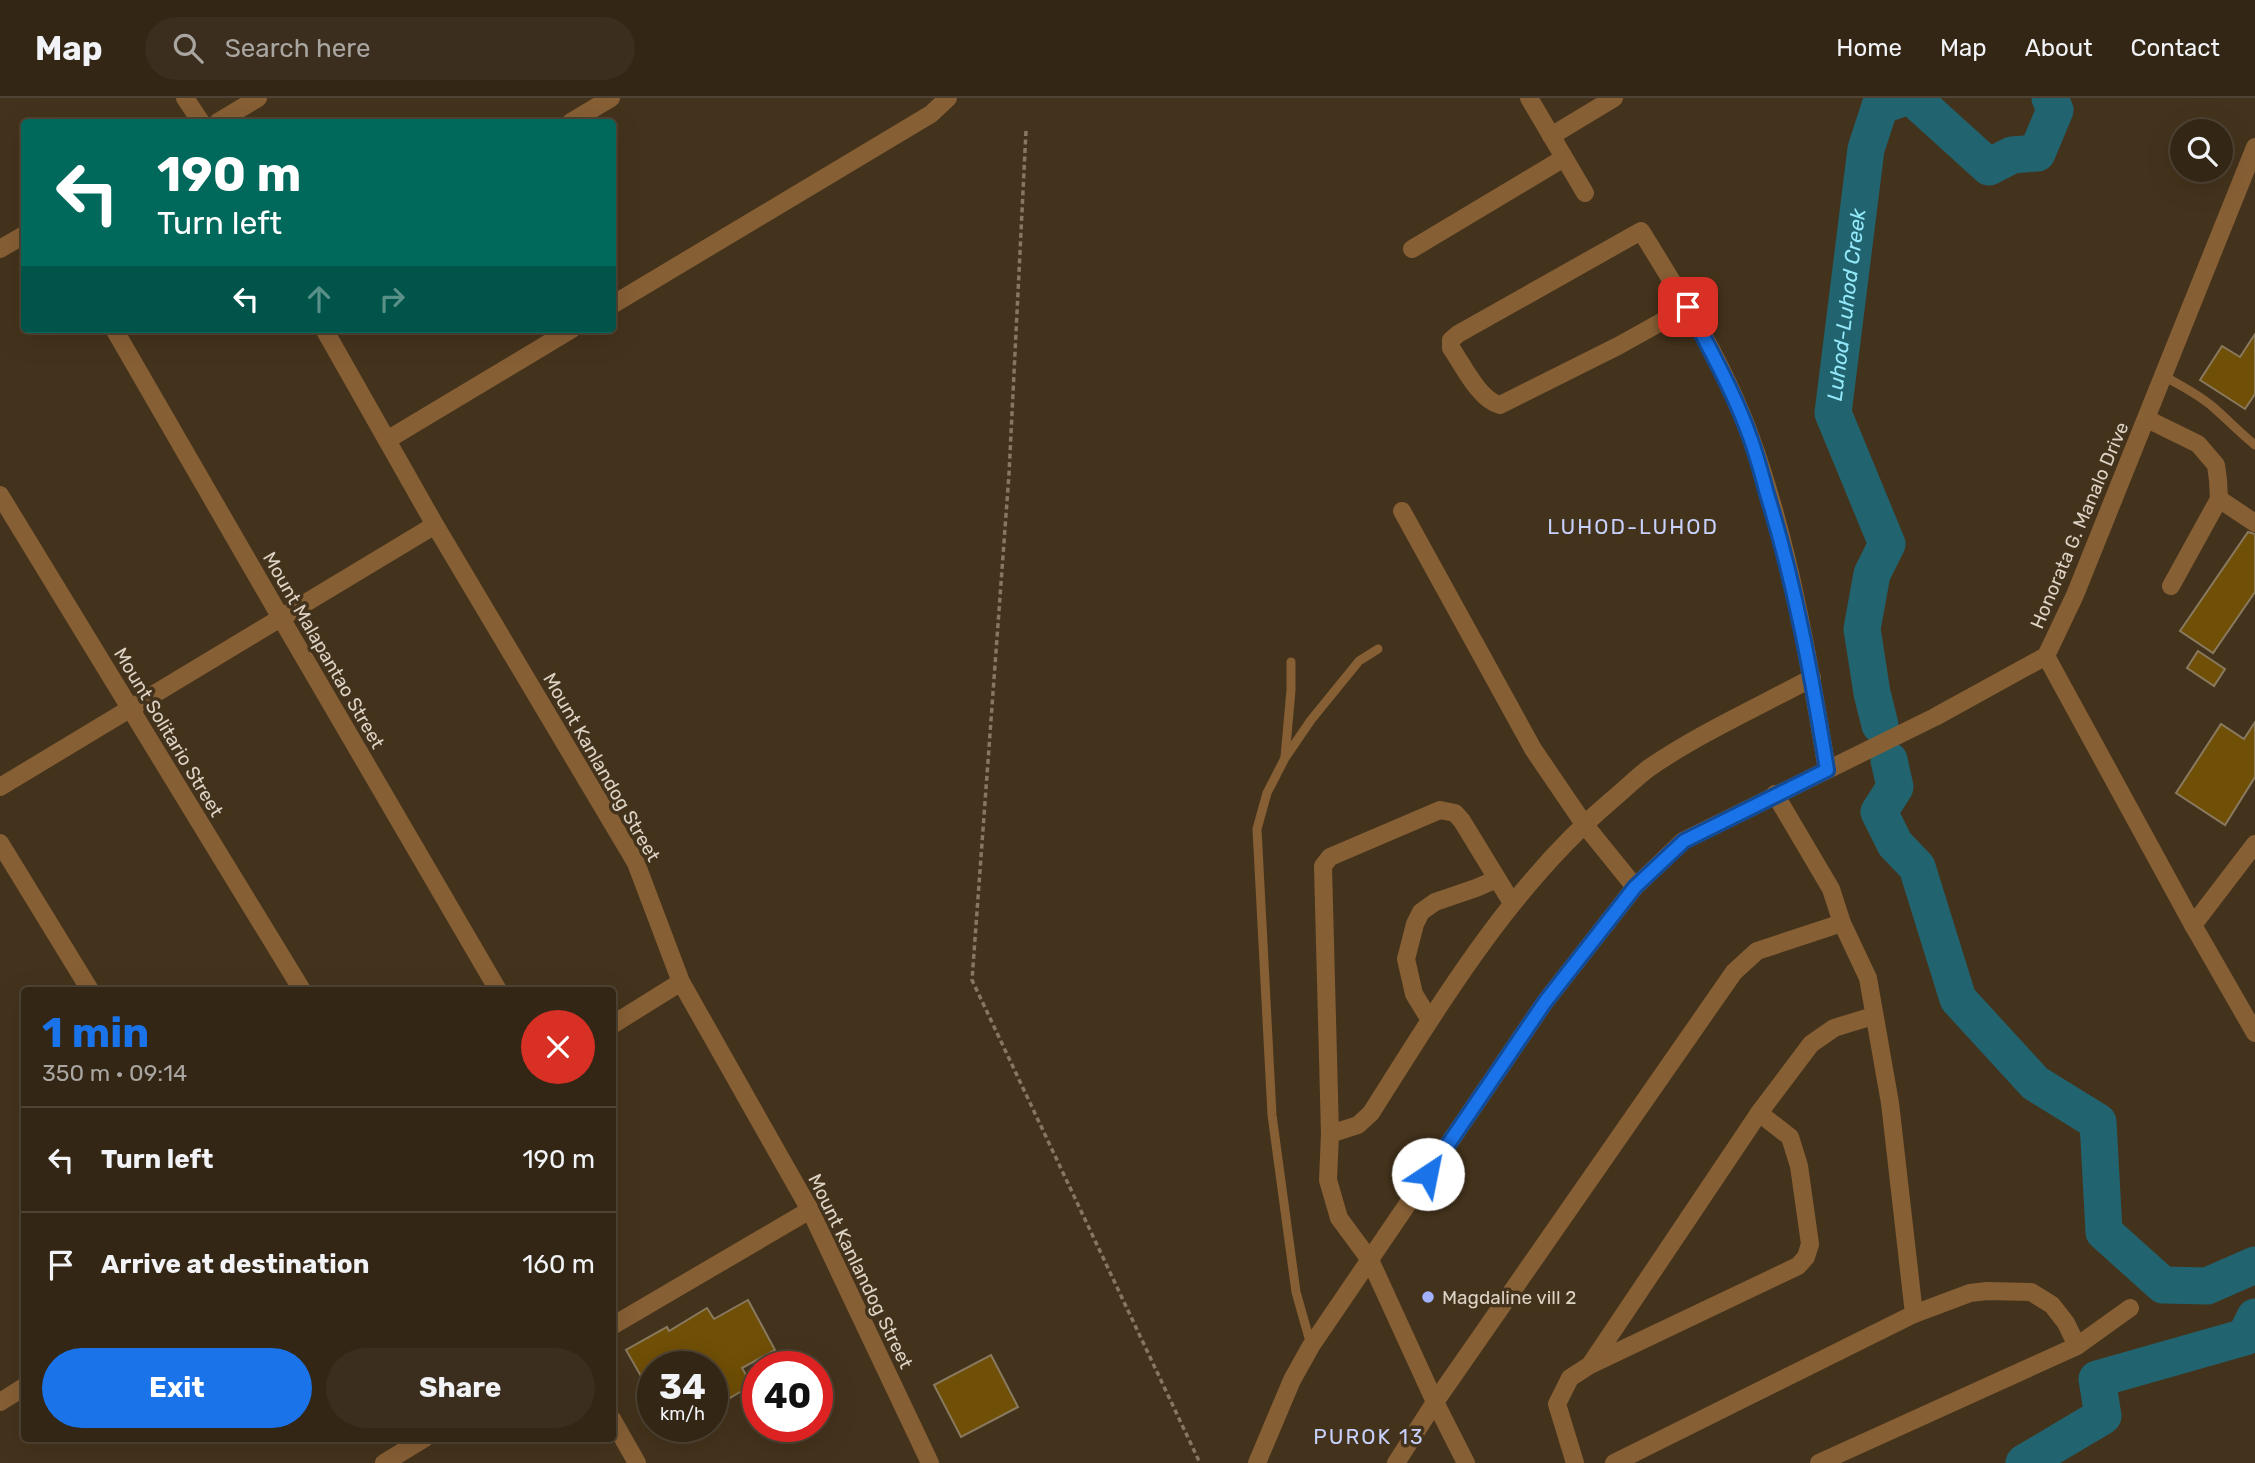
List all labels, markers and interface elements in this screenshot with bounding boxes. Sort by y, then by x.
search box [145,17,635,80]
text: Map [35,29,103,68]
icon: search [169,29,207,67]
text: Search here [225,33,370,64]
text: Home [1836,34,1902,62]
text: Map [1940,34,1987,62]
text: About [2025,34,2093,62]
text: Contact [2131,34,2220,62]
map controls [2170,119,2233,182]
button: search [2170,119,2233,182]
text: 190 m [157,145,301,203]
icon: left [42,147,133,238]
text: Turn left [157,204,282,242]
water label: Luhod-Luhod Creek [1822,206,1871,402]
pin [1658,277,1718,337]
icon: left [227,280,265,318]
icon: ahead [300,280,338,318]
icon: right [373,280,411,318]
icon: arrive [1669,288,1707,326]
street label: Honorata G. Manalo Drive [2025,418,2134,632]
district label: LUHOD-LUHOD [1547,514,1719,539]
street label: Mount Malapantao Street [258,548,390,753]
street label: Mount Solitario Street [109,644,228,821]
street label: Mount Kanlandog Street [538,669,665,866]
text: 1 min [42,1008,149,1058]
button: close [521,1010,595,1084]
text: 350 m · 09:14 [42,1059,187,1087]
position arrow [1391,1137,1465,1211]
icon: left [42,1141,80,1179]
text: Turn left [101,1144,213,1175]
text: 190 m [522,1144,595,1175]
street label: Mount Kanlandog Street [803,1170,918,1373]
icon: arrive [42,1246,80,1284]
text: Arrive at destination [101,1249,369,1280]
text: 160 m [522,1249,595,1280]
place label: Magdaline vill 2 [1442,1286,1576,1309]
marker: Magdaline vill 2 [1420,1289,1436,1305]
button: Exit [42,1348,312,1428]
button: Share [326,1348,595,1428]
speed limit sign: 40 [742,1351,833,1442]
text: 34 [659,1366,706,1408]
text: km/h [660,1403,705,1425]
district label: PUROK 13 [1313,1424,1425,1449]

